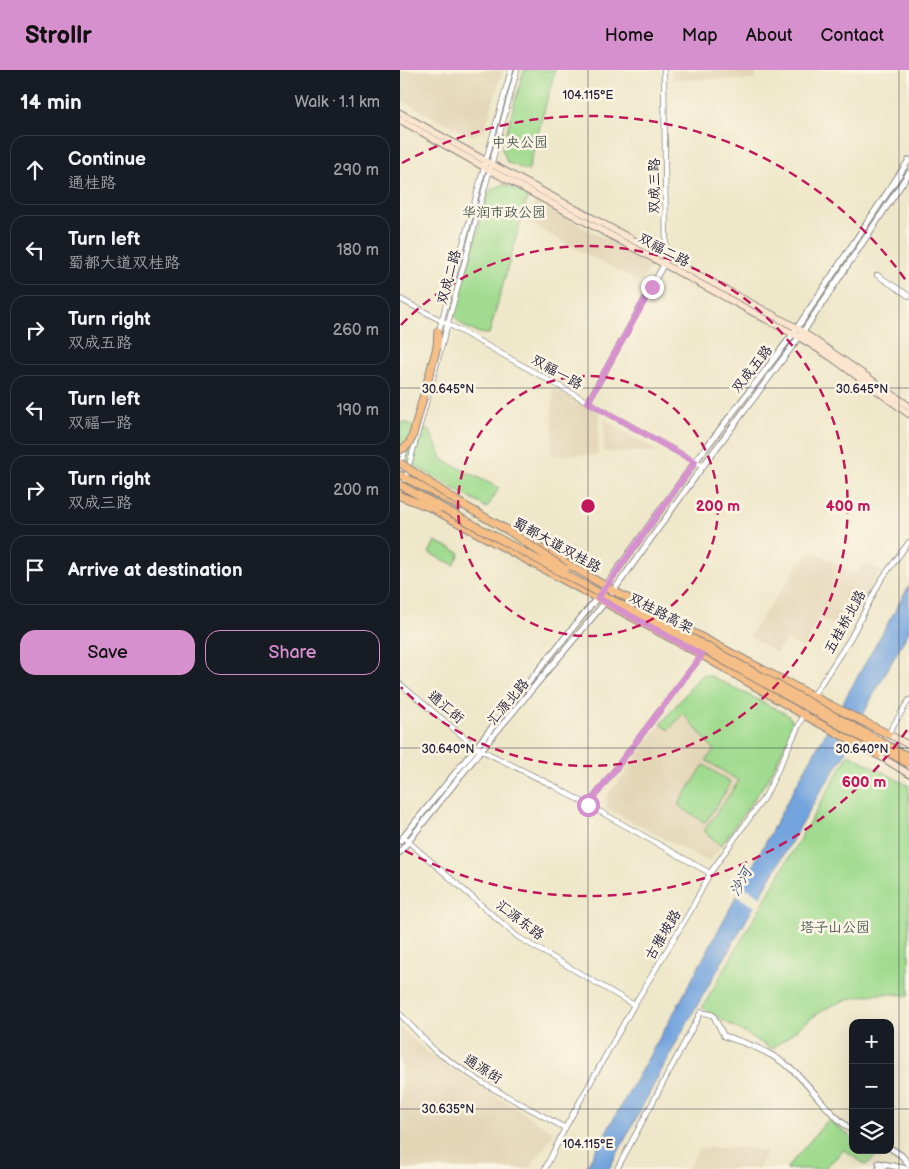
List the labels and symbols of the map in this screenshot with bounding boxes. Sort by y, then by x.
text: 104.115°E [563,88,613,103]
park label: 中央公园 [492,134,548,151]
street label: 双成三路 [646,158,663,214]
park label: 华润市政公园 [462,204,546,221]
street label: 双福二路 [635,229,693,271]
street label: 双成二路 [434,248,464,306]
route end [641,276,664,299]
street label: 双成五路 [728,342,776,396]
street label: 双福一路 [528,351,586,393]
text: 30.645°N [422,382,474,397]
text: 30.645°N [836,382,888,397]
centre of rings [579,497,597,515]
text: 200 m [696,497,740,516]
text: 400 m [826,497,870,516]
street label: 蜀都大道双桂路 [510,514,604,576]
street label: 五桂桥北路 [821,587,869,657]
street label: 双桂路高架 [626,589,696,637]
street label: 汇源北路 [483,675,533,729]
street label: 通汇街 [424,687,468,727]
text: 30.640°N [421,742,475,757]
text: 30.640°N [835,742,889,757]
text: 600 m [842,773,887,792]
route start [577,794,600,817]
water label: 沙河 [725,862,758,900]
street label: 汇源东路 [493,896,547,944]
street label: 古雅坡路 [641,907,685,963]
park label: 塔子山公园 [800,919,870,936]
street label: 通源街 [461,1051,505,1087]
text: 30.635°N [422,1102,474,1117]
text: 104.115°E [563,1137,613,1152]

